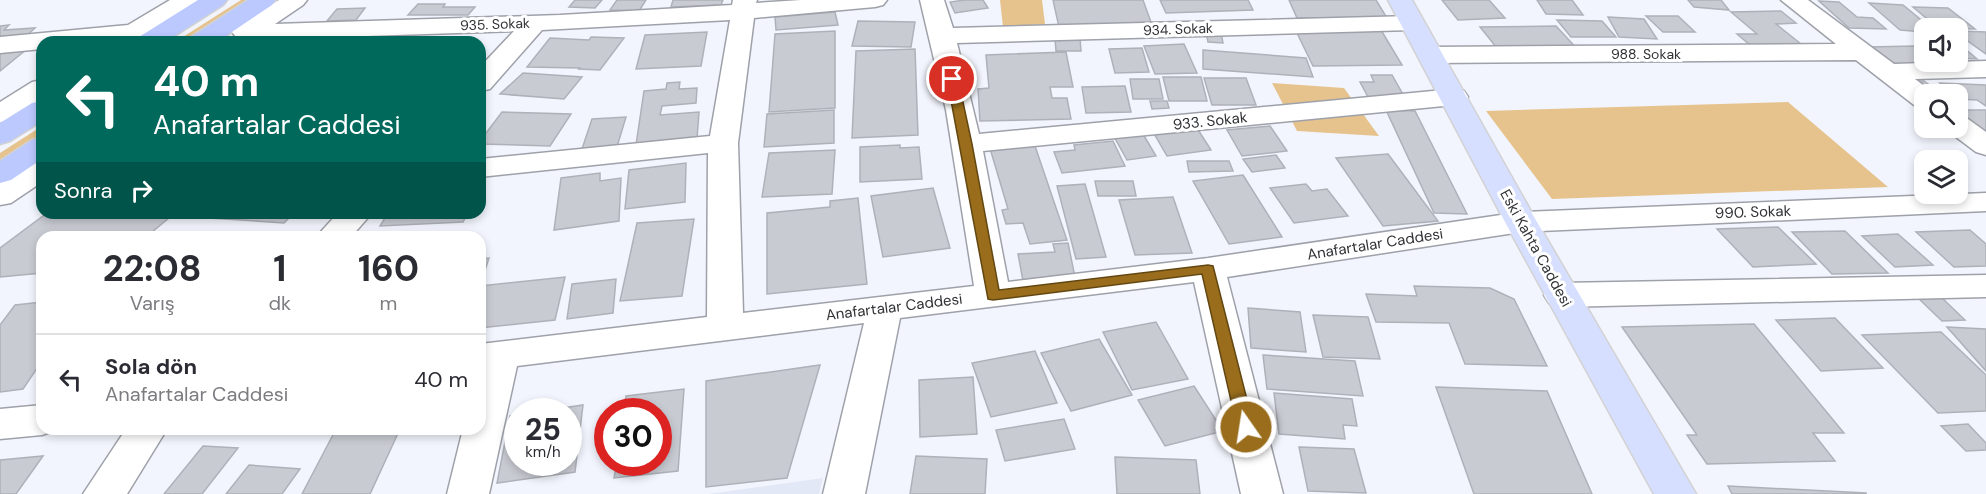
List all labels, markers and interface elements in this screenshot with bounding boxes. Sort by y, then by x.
street label: 935. Sokak [460,14,530,34]
map controls [1914,18,1968,204]
button: sound [1914,18,1968,72]
street label: 934. Sokak [1143,19,1213,39]
street label: 988. Sokak [1611,45,1681,63]
pin [926,53,977,104]
text: 40 m [153,54,259,109]
icon: left [54,60,132,138]
icon: arrive [935,62,968,95]
button: search [1914,84,1968,138]
text: Anafartalar Caddesi [153,107,400,142]
street label: 933. Sokak [1172,107,1249,135]
button: layers [1914,150,1968,204]
icon: right [125,174,158,207]
text: Sonra [54,176,113,205]
street label: Eski Kahta Caddesi [1495,186,1577,310]
street label: 990. Sokak [1715,201,1792,223]
street label: Anafartalar Caddesi [1306,223,1444,265]
text: 22:08 [103,245,202,292]
text: 1 [273,245,286,292]
text: 160 [358,245,419,292]
street label: Anafartalar Caddesi [825,289,963,325]
text: Varış [130,290,175,316]
text: dk [268,290,291,316]
text: m [380,290,397,316]
text: Sola dön [105,352,197,381]
icon: left [54,363,87,396]
text: 40 m [414,365,468,394]
text: Anafartalar Caddesi [105,381,288,407]
position arrow [1214,395,1278,459]
speed limit sign: 30 [594,398,672,476]
text: 25 [525,410,561,449]
text: km/h [525,442,561,462]

